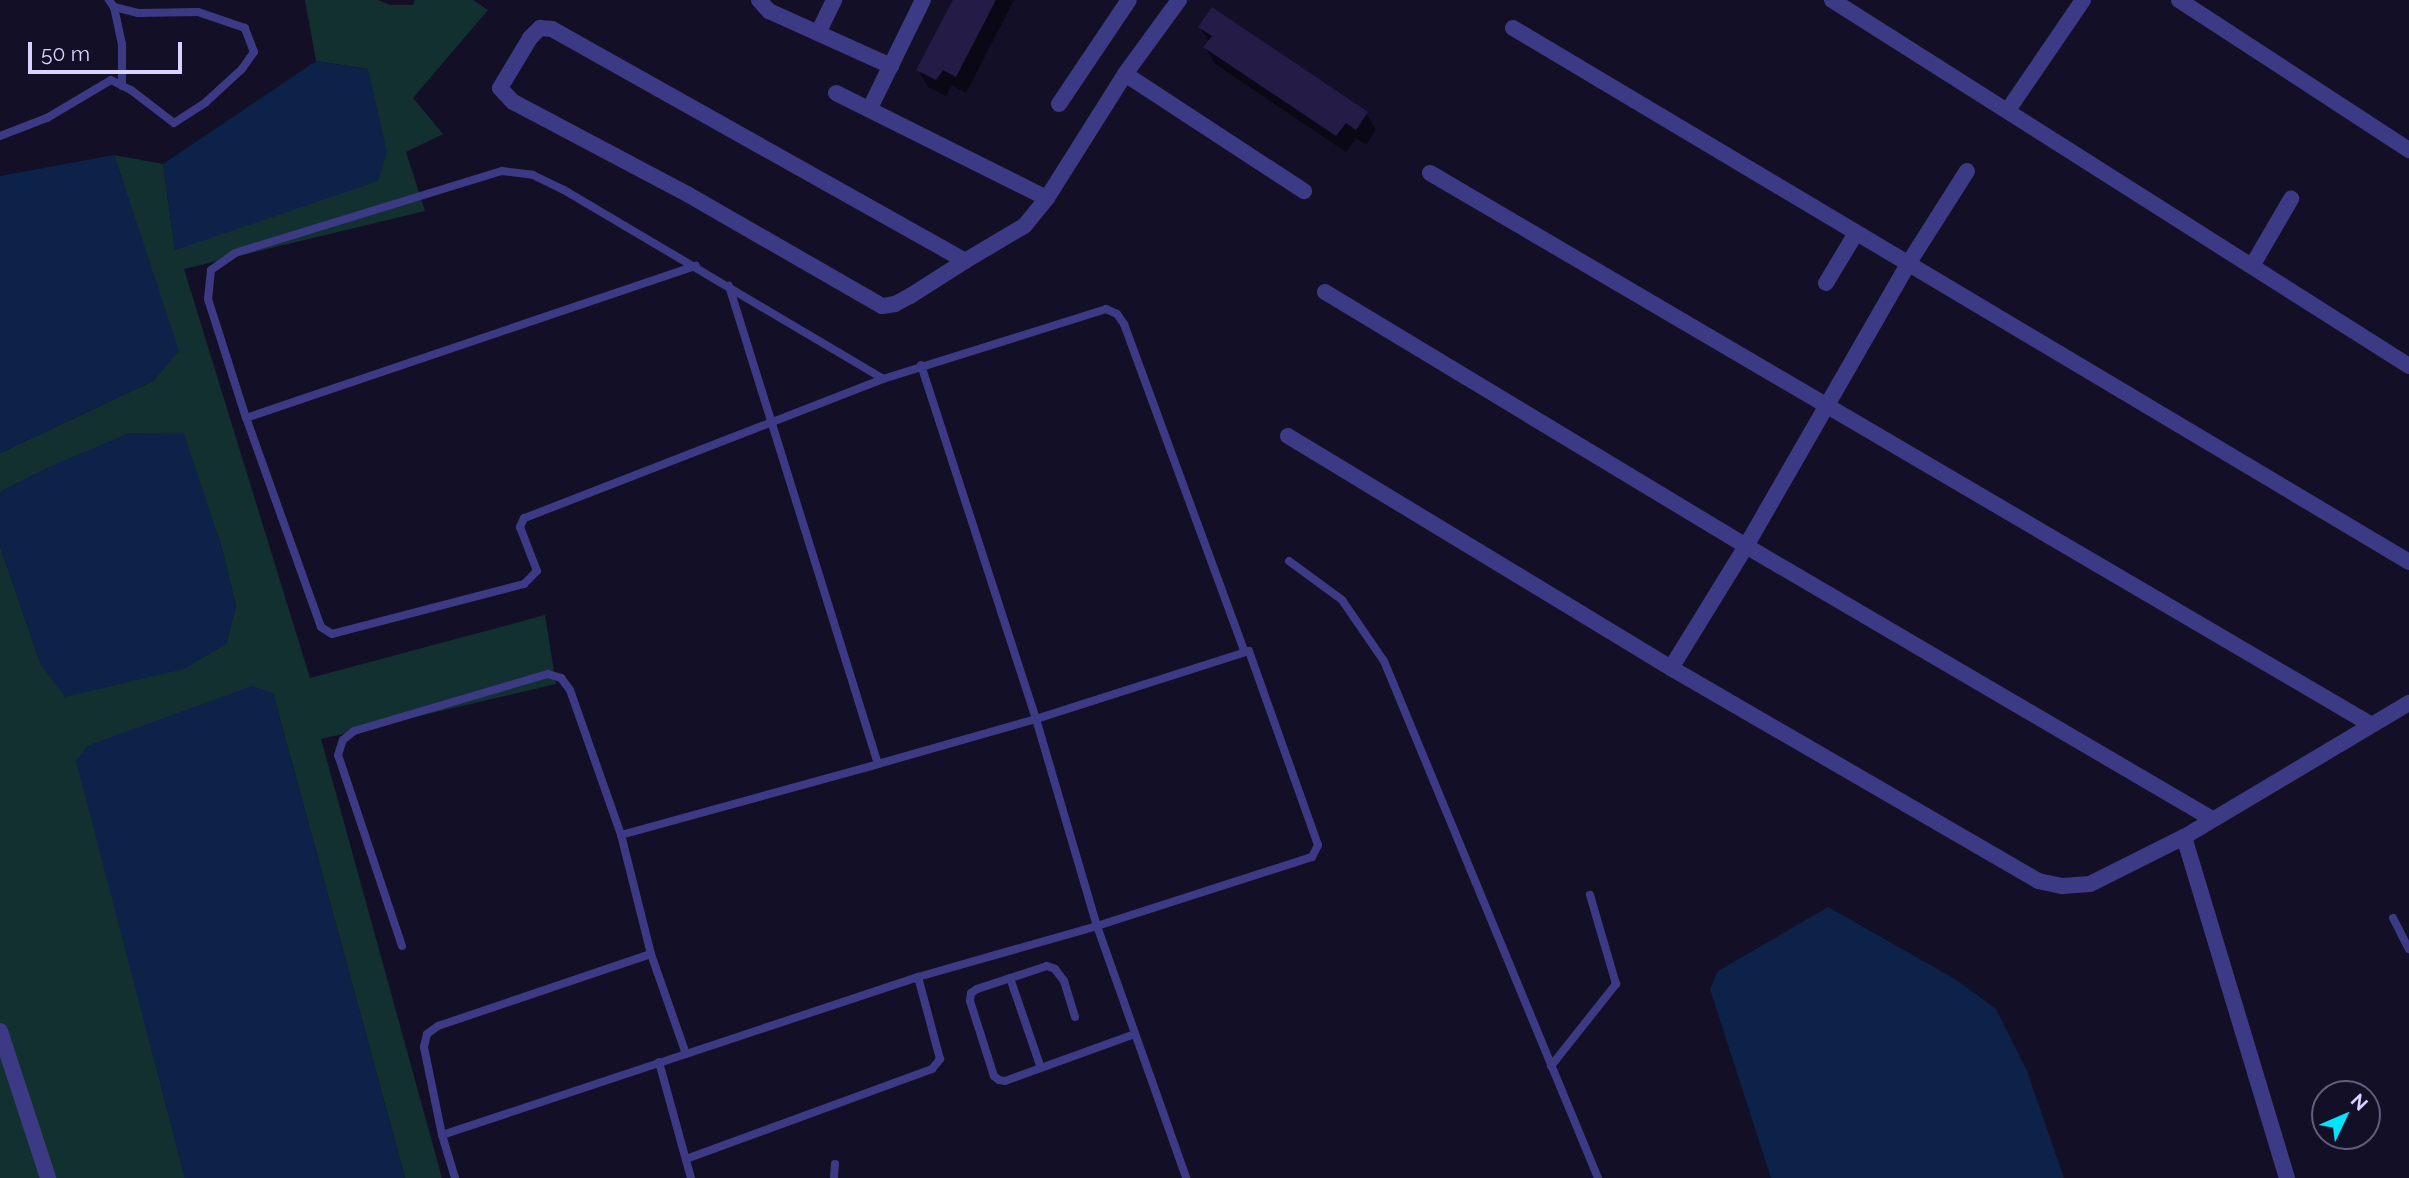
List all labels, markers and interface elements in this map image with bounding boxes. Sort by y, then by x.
scale bar [32,28,186,72]
text: 50 m [41,41,90,66]
north arrow [2311,1080,2381,1150]
text: N [2347,1089,2373,1115]

